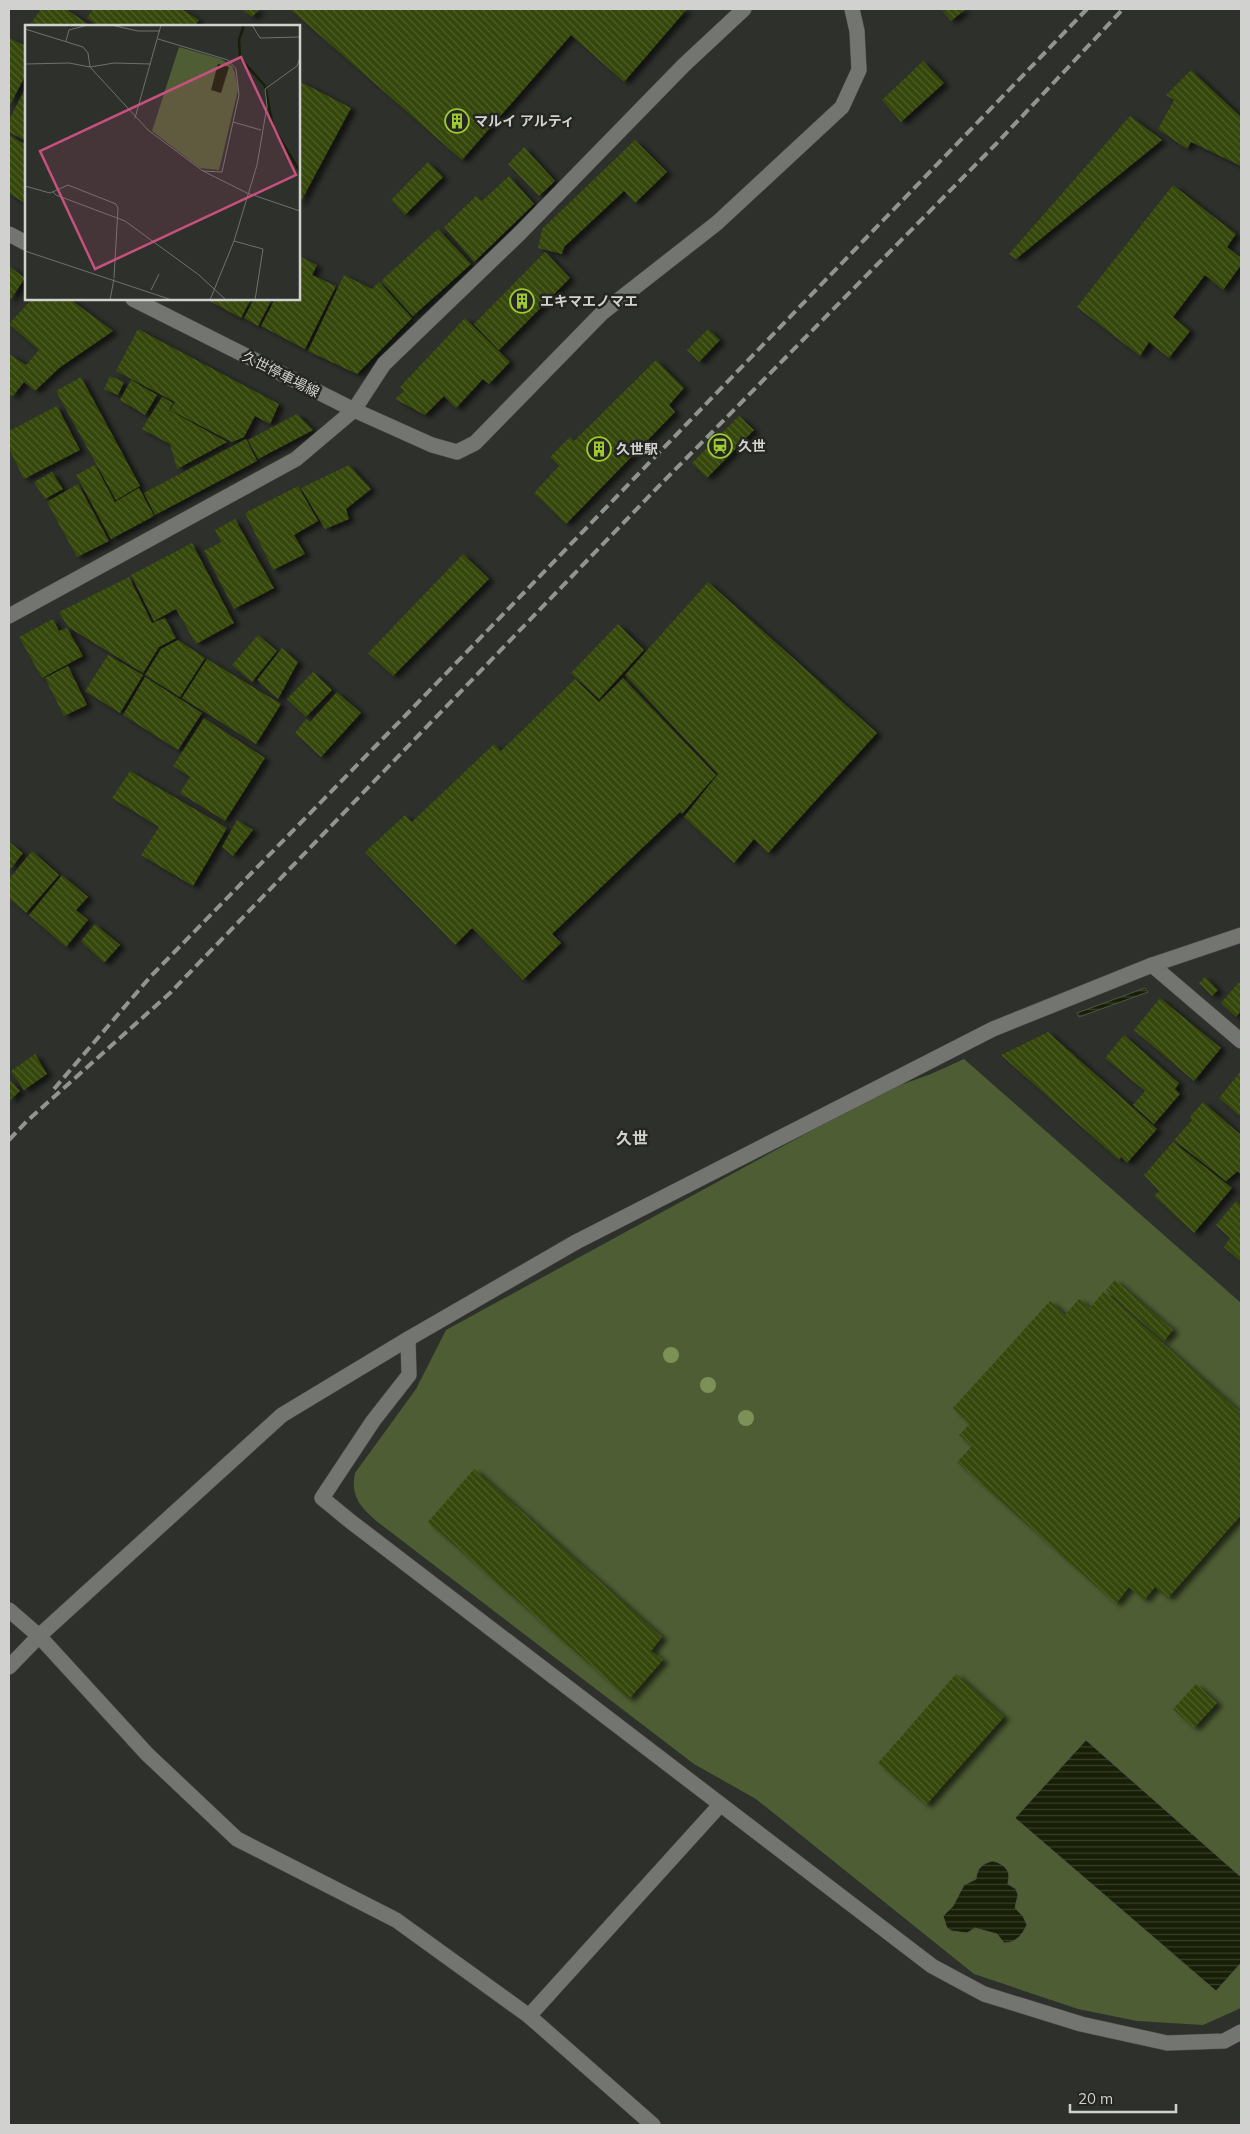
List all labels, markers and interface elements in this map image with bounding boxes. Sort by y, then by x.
inset map [25,25,300,300]
building icon: マルイ アルティ [444,108,470,134]
place label: マルイ アルティ [474,112,575,130]
building icon: エキマエノマエ [509,288,535,314]
place label: エキマエノマエ [540,292,638,310]
street label: 久世停車場線 [239,347,323,401]
station icon: 久世 [707,433,733,459]
building icon: 久世駅 [586,436,612,462]
place label: 久世 [738,437,766,455]
place label: 久世駅 [616,440,658,458]
district label: 久世 [616,1128,648,1148]
scale bar [1070,2082,1176,2114]
text: 20 m [1078,2089,1113,2108]

